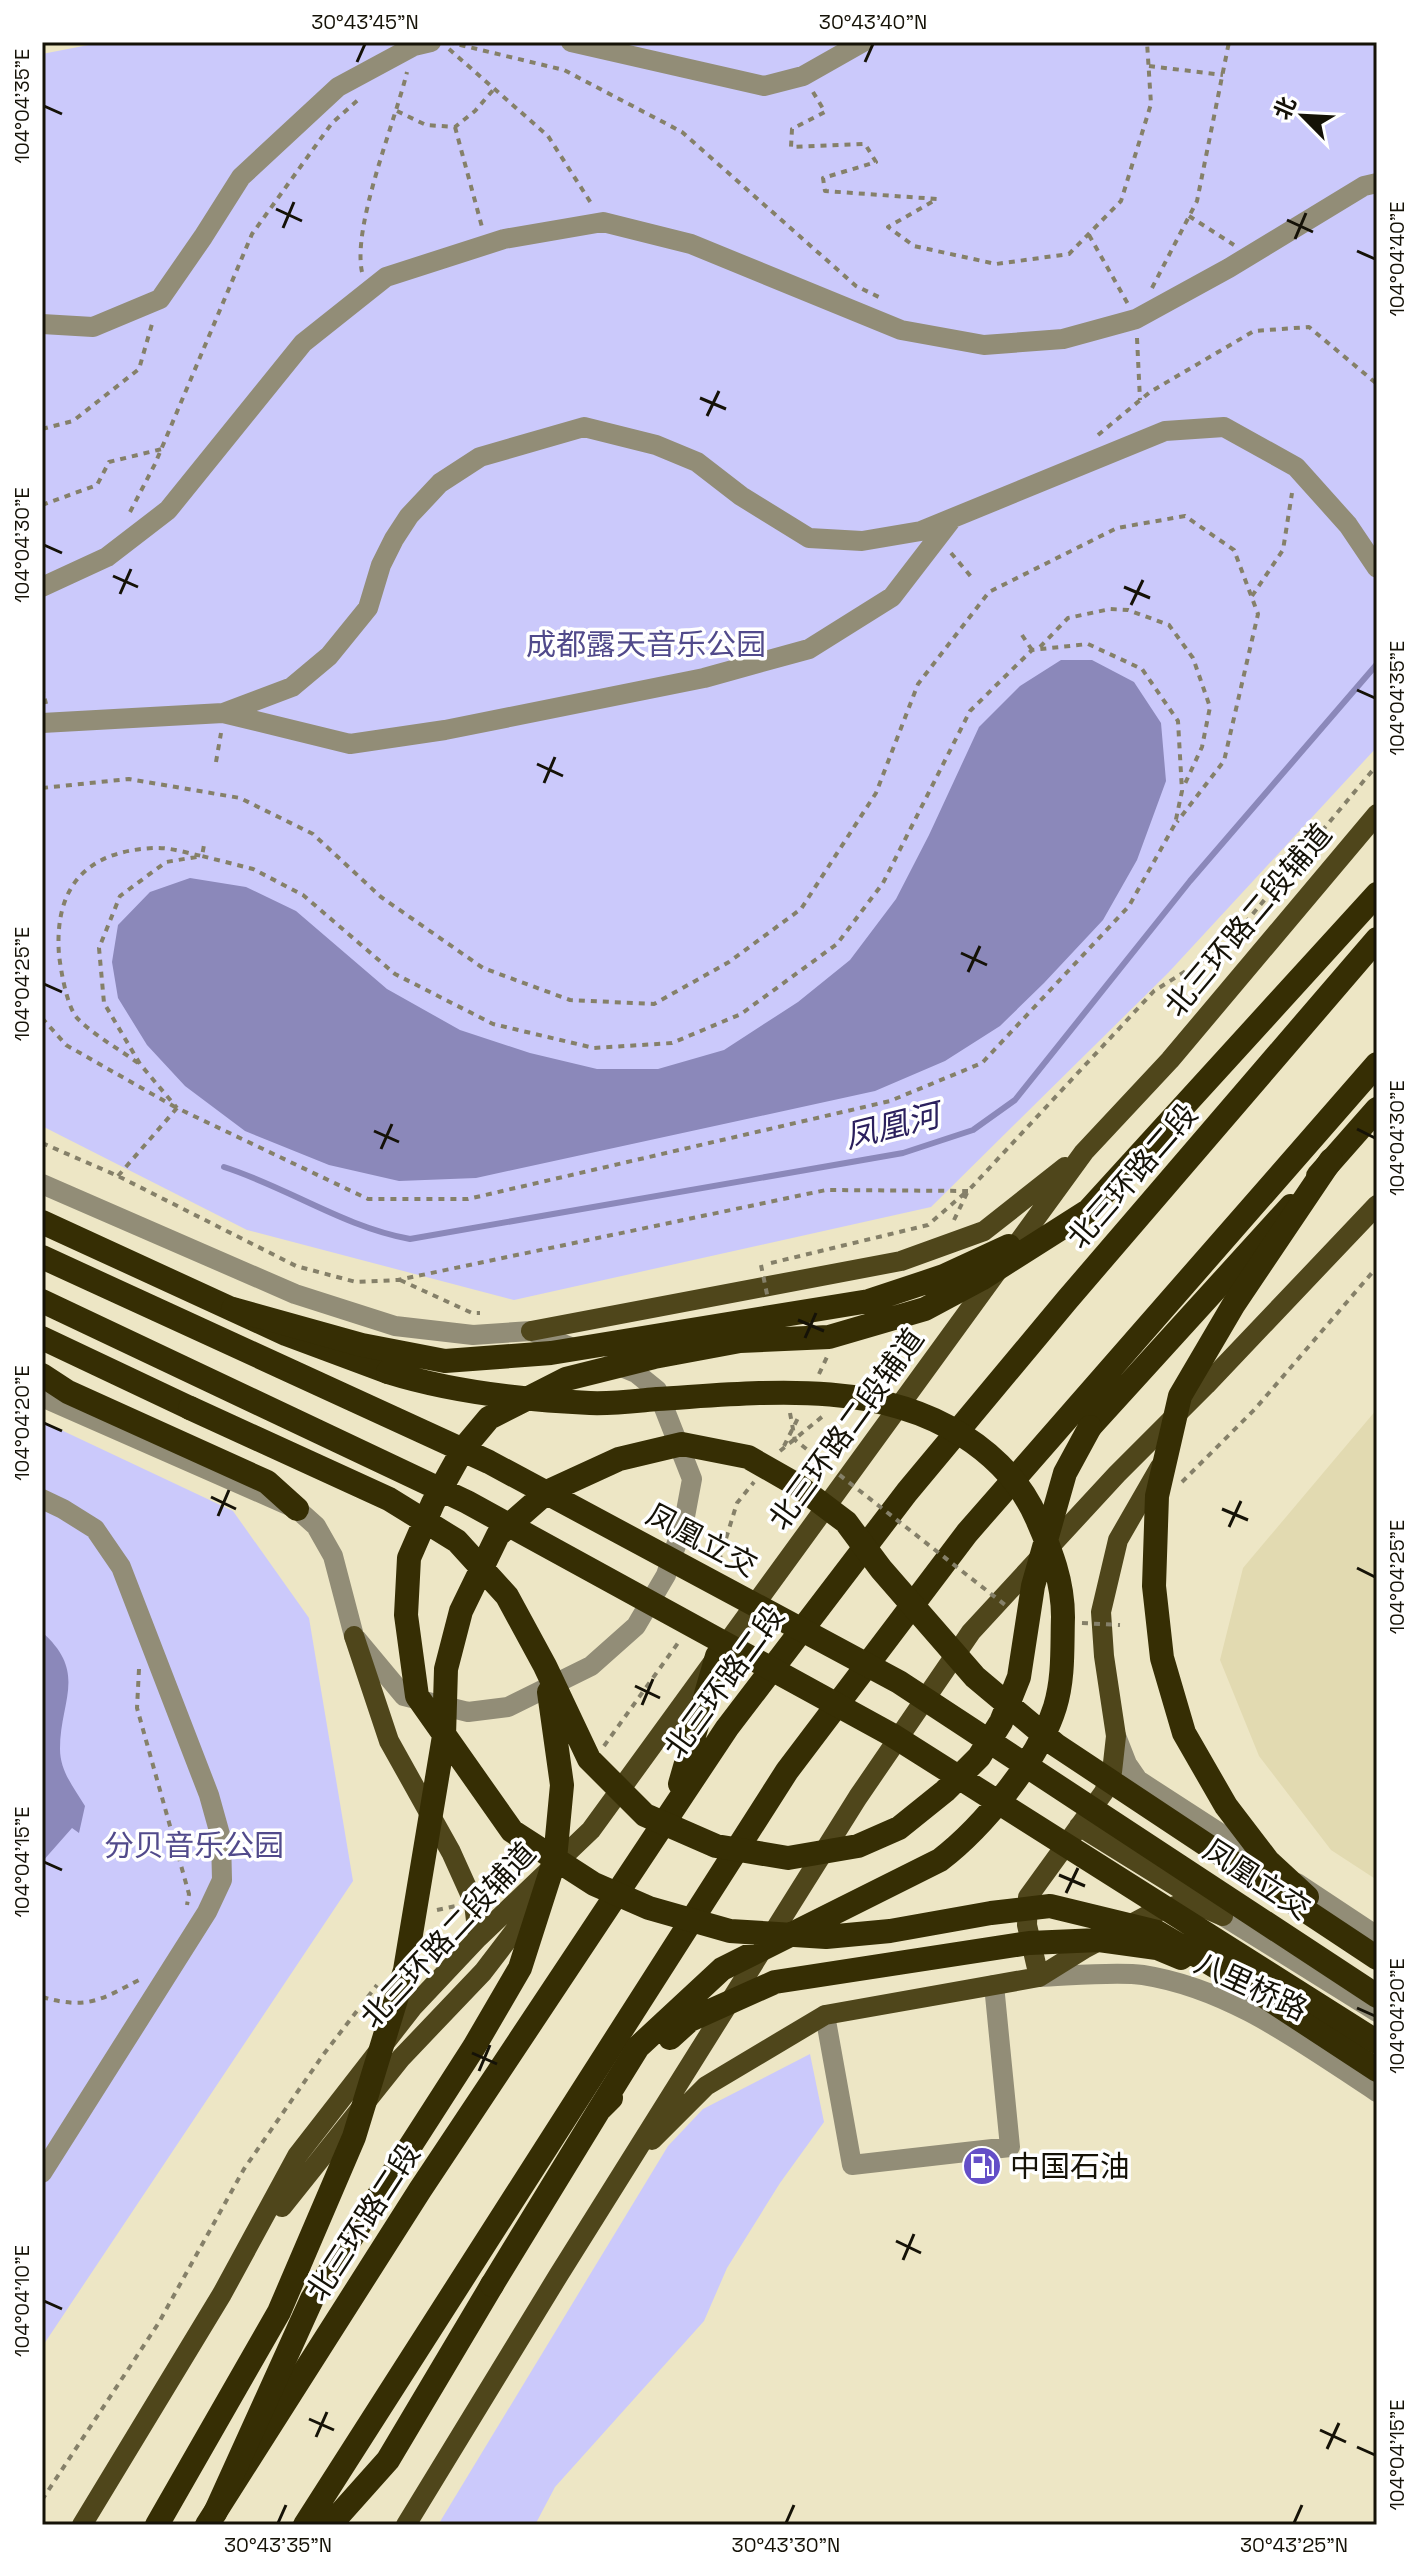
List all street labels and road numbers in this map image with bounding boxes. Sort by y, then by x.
street label: 北三环路二段辅道 [1156,816,1340,1024]
street label: 北三环路二段 [1058,1095,1206,1257]
street label: 北三环路二段辅道 [760,1320,932,1538]
street label: 凤凰立交 [640,1495,764,1585]
street label: 北三环路二段 [655,1598,793,1766]
street label: 凤凰立交 [1196,1830,1318,1928]
street label: 北三环路二段辅道 [352,1834,544,2036]
street label: 八里桥路 [1188,1943,1314,2029]
street label: 北三环路二段 [298,2136,428,2308]

